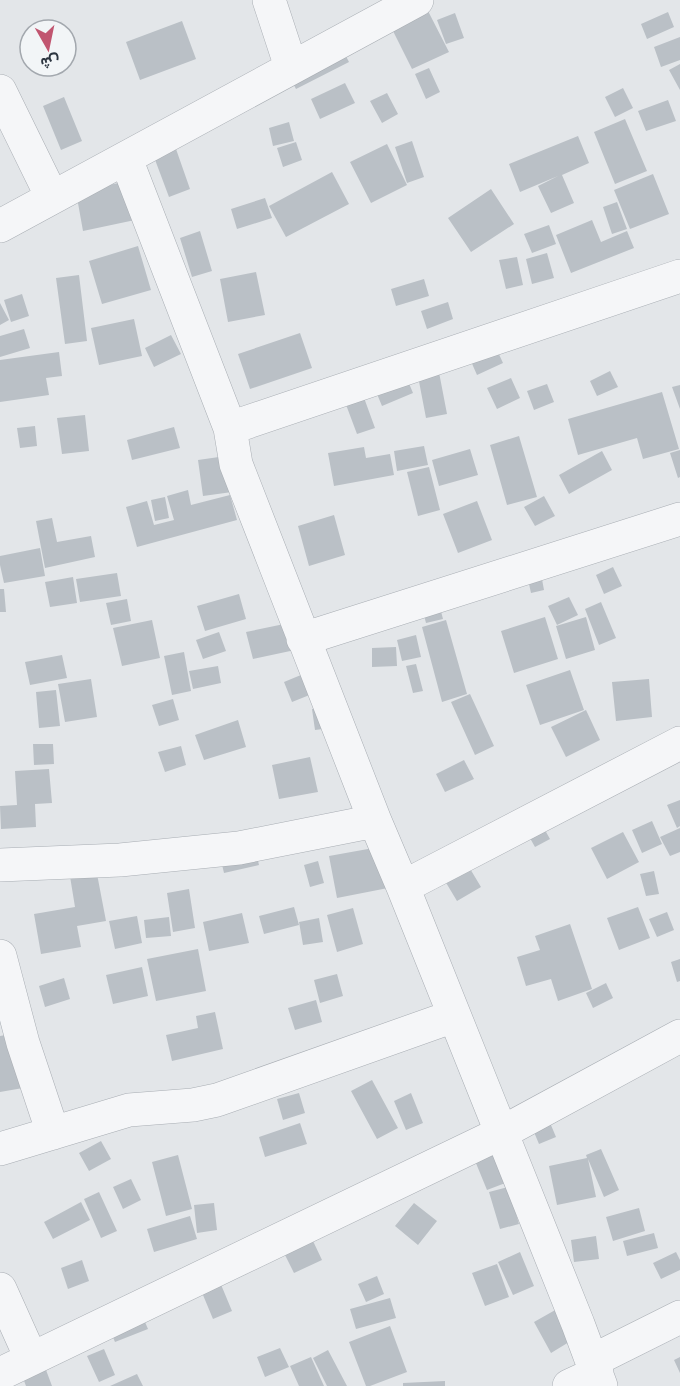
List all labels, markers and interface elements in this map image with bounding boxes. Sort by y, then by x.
north arrow [18,18,78,78]
text: ش [39,50,61,73]

